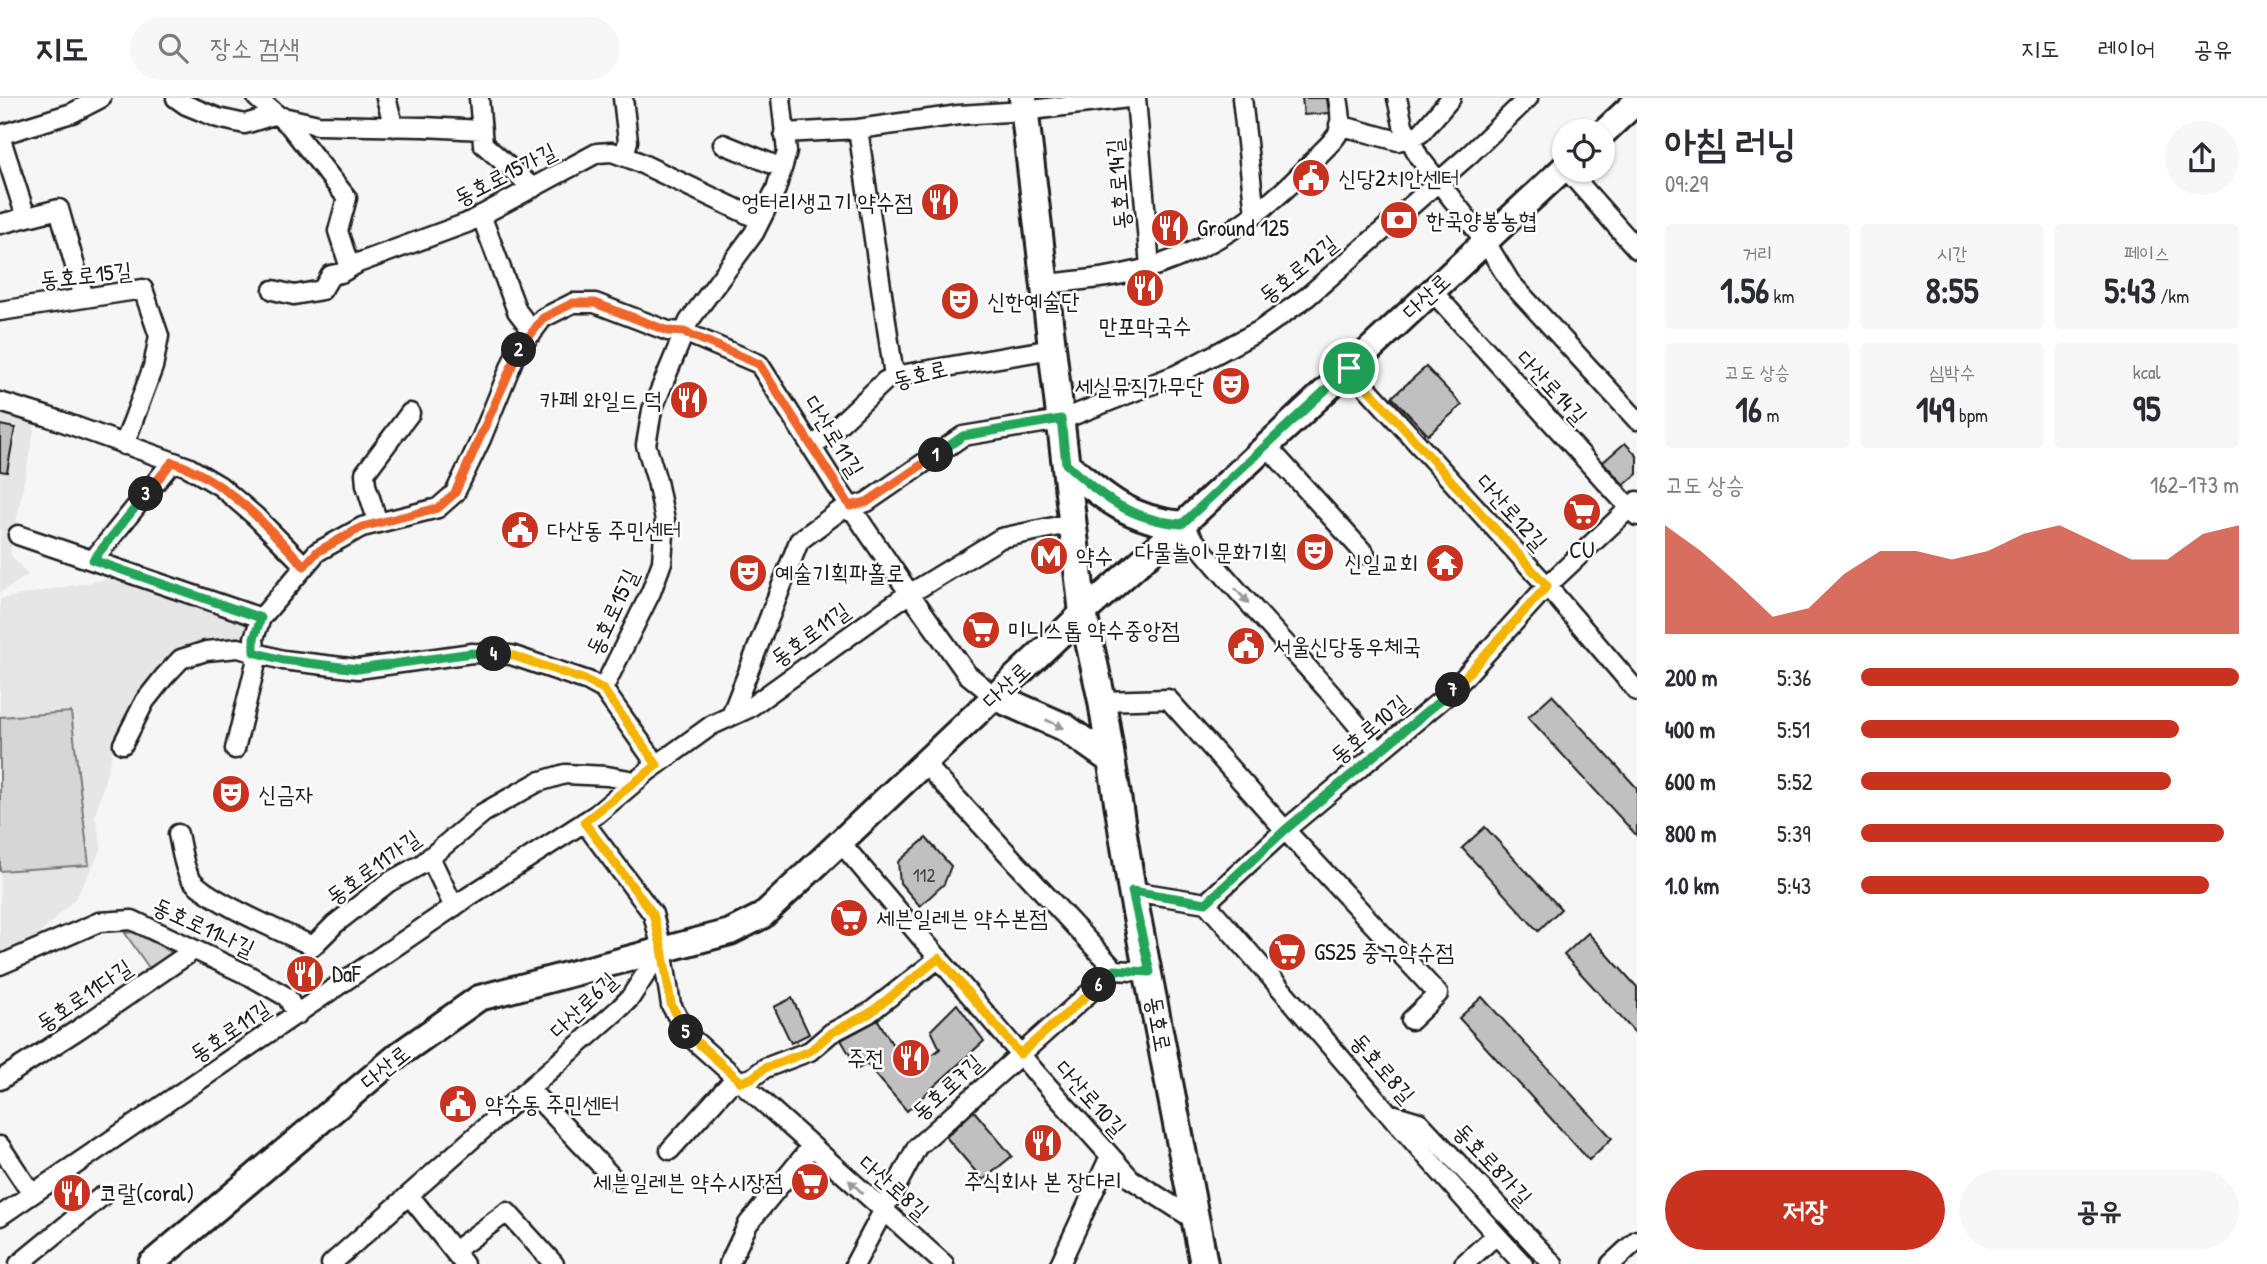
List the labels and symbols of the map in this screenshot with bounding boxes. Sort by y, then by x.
street label: 동호로15가길 [448,135,561,212]
street label: 동호로14길 [1098,137,1137,231]
public building icon: 신당2치안센터 [1290,157,1332,199]
place label: 신당2치안센터 [1338,162,1460,193]
restaurant icon: 엉터리생고기 약수점 [919,181,961,223]
place label: 엉터리생고기 약수점 [741,186,913,217]
bank icon: 한국양봉농협 [1378,199,1420,241]
place label: 한국양봉농협 [1426,204,1537,235]
restaurant icon: Ground 125 [1149,207,1191,249]
place label: Ground 125 [1197,212,1289,243]
street label: 동호로12길 [1252,227,1344,310]
street label: 동호로15길 [39,254,133,295]
street label: 다산로 [1395,265,1457,326]
restaurant icon: 만포막국수 [1124,267,1166,309]
theatre icon: 신한예술단 [939,280,981,322]
place label: 신한예술단 [987,285,1080,316]
place label: 만포막국수 [1099,310,1191,341]
pin: 2 [502,332,536,368]
pin [1319,338,1379,398]
street label: 다산로14길 [1510,343,1595,431]
street label: 동호로 [889,352,951,395]
theatre icon: 세실뮤직가무단 [1210,365,1252,407]
place label: 세실뮤직가무단 [1074,370,1204,401]
restaurant icon: 카페 와일드 덕 [668,379,710,421]
place label: 카페 와일드 덕 [540,384,662,415]
street label: 다산로11길 [797,389,872,482]
pin: 1 [918,438,954,472]
street label: 다산로12길 [1470,467,1555,557]
pin: 3 [128,476,164,512]
supermarket icon: CU [1561,491,1603,533]
public building icon: 다산동 주민센터 [499,509,541,551]
place label: 다산동 주민센터 [547,514,682,545]
theatre icon: 다물놀이 문화기획 [1294,531,1336,573]
place label: CU [1569,534,1595,565]
metro station icon: 약수 [1028,535,1070,577]
place label: 다물놀이 문화기획 [1135,536,1288,567]
place label: 약수 [1076,540,1113,571]
temple icon: 신일교회 [1424,542,1466,584]
place label: 신일교회 [1344,547,1418,578]
theatre icon: 예술기획파홀로 [727,552,769,594]
place label: 예술기획파홀로 [775,557,905,588]
street label: 동호로15길 [578,563,645,660]
one-way arrow [1234,587,1250,605]
street label: 동호로11길 [764,594,856,673]
supermarket icon: 미니스톱 약수중앙점 [960,609,1002,651]
place label: 미니스톱 약수중앙점 [1008,614,1180,645]
public building icon: 서울신당동우체국 [1225,625,1267,667]
place label: 서울신당동우체국 [1273,630,1421,661]
pin: 4 [476,636,512,672]
street label: 다산로 [975,654,1037,715]
pin: 7 [1436,672,1470,708]
street label: 동호로10길 [1323,687,1414,770]
one-way arrow [1045,718,1065,729]
theatre icon: 신금자 [210,773,252,815]
place label: 신금자 [258,778,314,809]
street label: 동호로11가길 [319,822,426,911]
house number: 112 [913,862,935,888]
street label: 동호로11나길 [148,889,260,964]
supermarket icon: 세븐일레븐 약수본점 [828,897,870,939]
place label: 세븐일레븐 약수본점 [876,902,1048,933]
supermarket icon: GS25 중구약수점 [1266,931,1308,973]
place label: GS25 중구약수점 [1314,936,1454,967]
street label: 동호로11다길 [30,951,138,1038]
restaurant icon: DaF [284,953,326,995]
place label: DaF [332,958,362,989]
street label: 다산로6길 [542,965,623,1045]
pin: 6 [1082,968,1116,1002]
street label: 동호로11길 [183,992,276,1069]
street label: 동호로 [1139,994,1180,1054]
pin: 5 [668,1014,704,1049]
street label: 동호로8길 [1344,1026,1423,1110]
street label: 다산로 [353,1037,416,1096]
restaurant icon: 주전 [890,1037,932,1079]
place label: 주전 [847,1042,884,1073]
street label: 동호로7길 [905,1047,989,1127]
street label: 다산로10길 [1049,1053,1134,1142]
public building icon: 약수동 주민센터 [437,1083,479,1125]
place label: 약수동 주민센터 [485,1088,620,1119]
street label: 동호로8가길 [1447,1116,1540,1212]
restaurant icon: 주식회사 본 장다리 [1022,1122,1064,1164]
street label: 다산로8길 [852,1147,936,1226]
supermarket icon: 세븐일레븐 약수시장점 [789,1161,831,1203]
place label: 주식회사 본 장다리 [964,1165,1122,1196]
place label: 세븐일레븐 약수시장점 [593,1166,783,1197]
restaurant icon: 코랄(coral) [51,1172,93,1214]
place label: 코랄(coral) [99,1177,194,1208]
one-way arrow [848,1179,865,1195]

